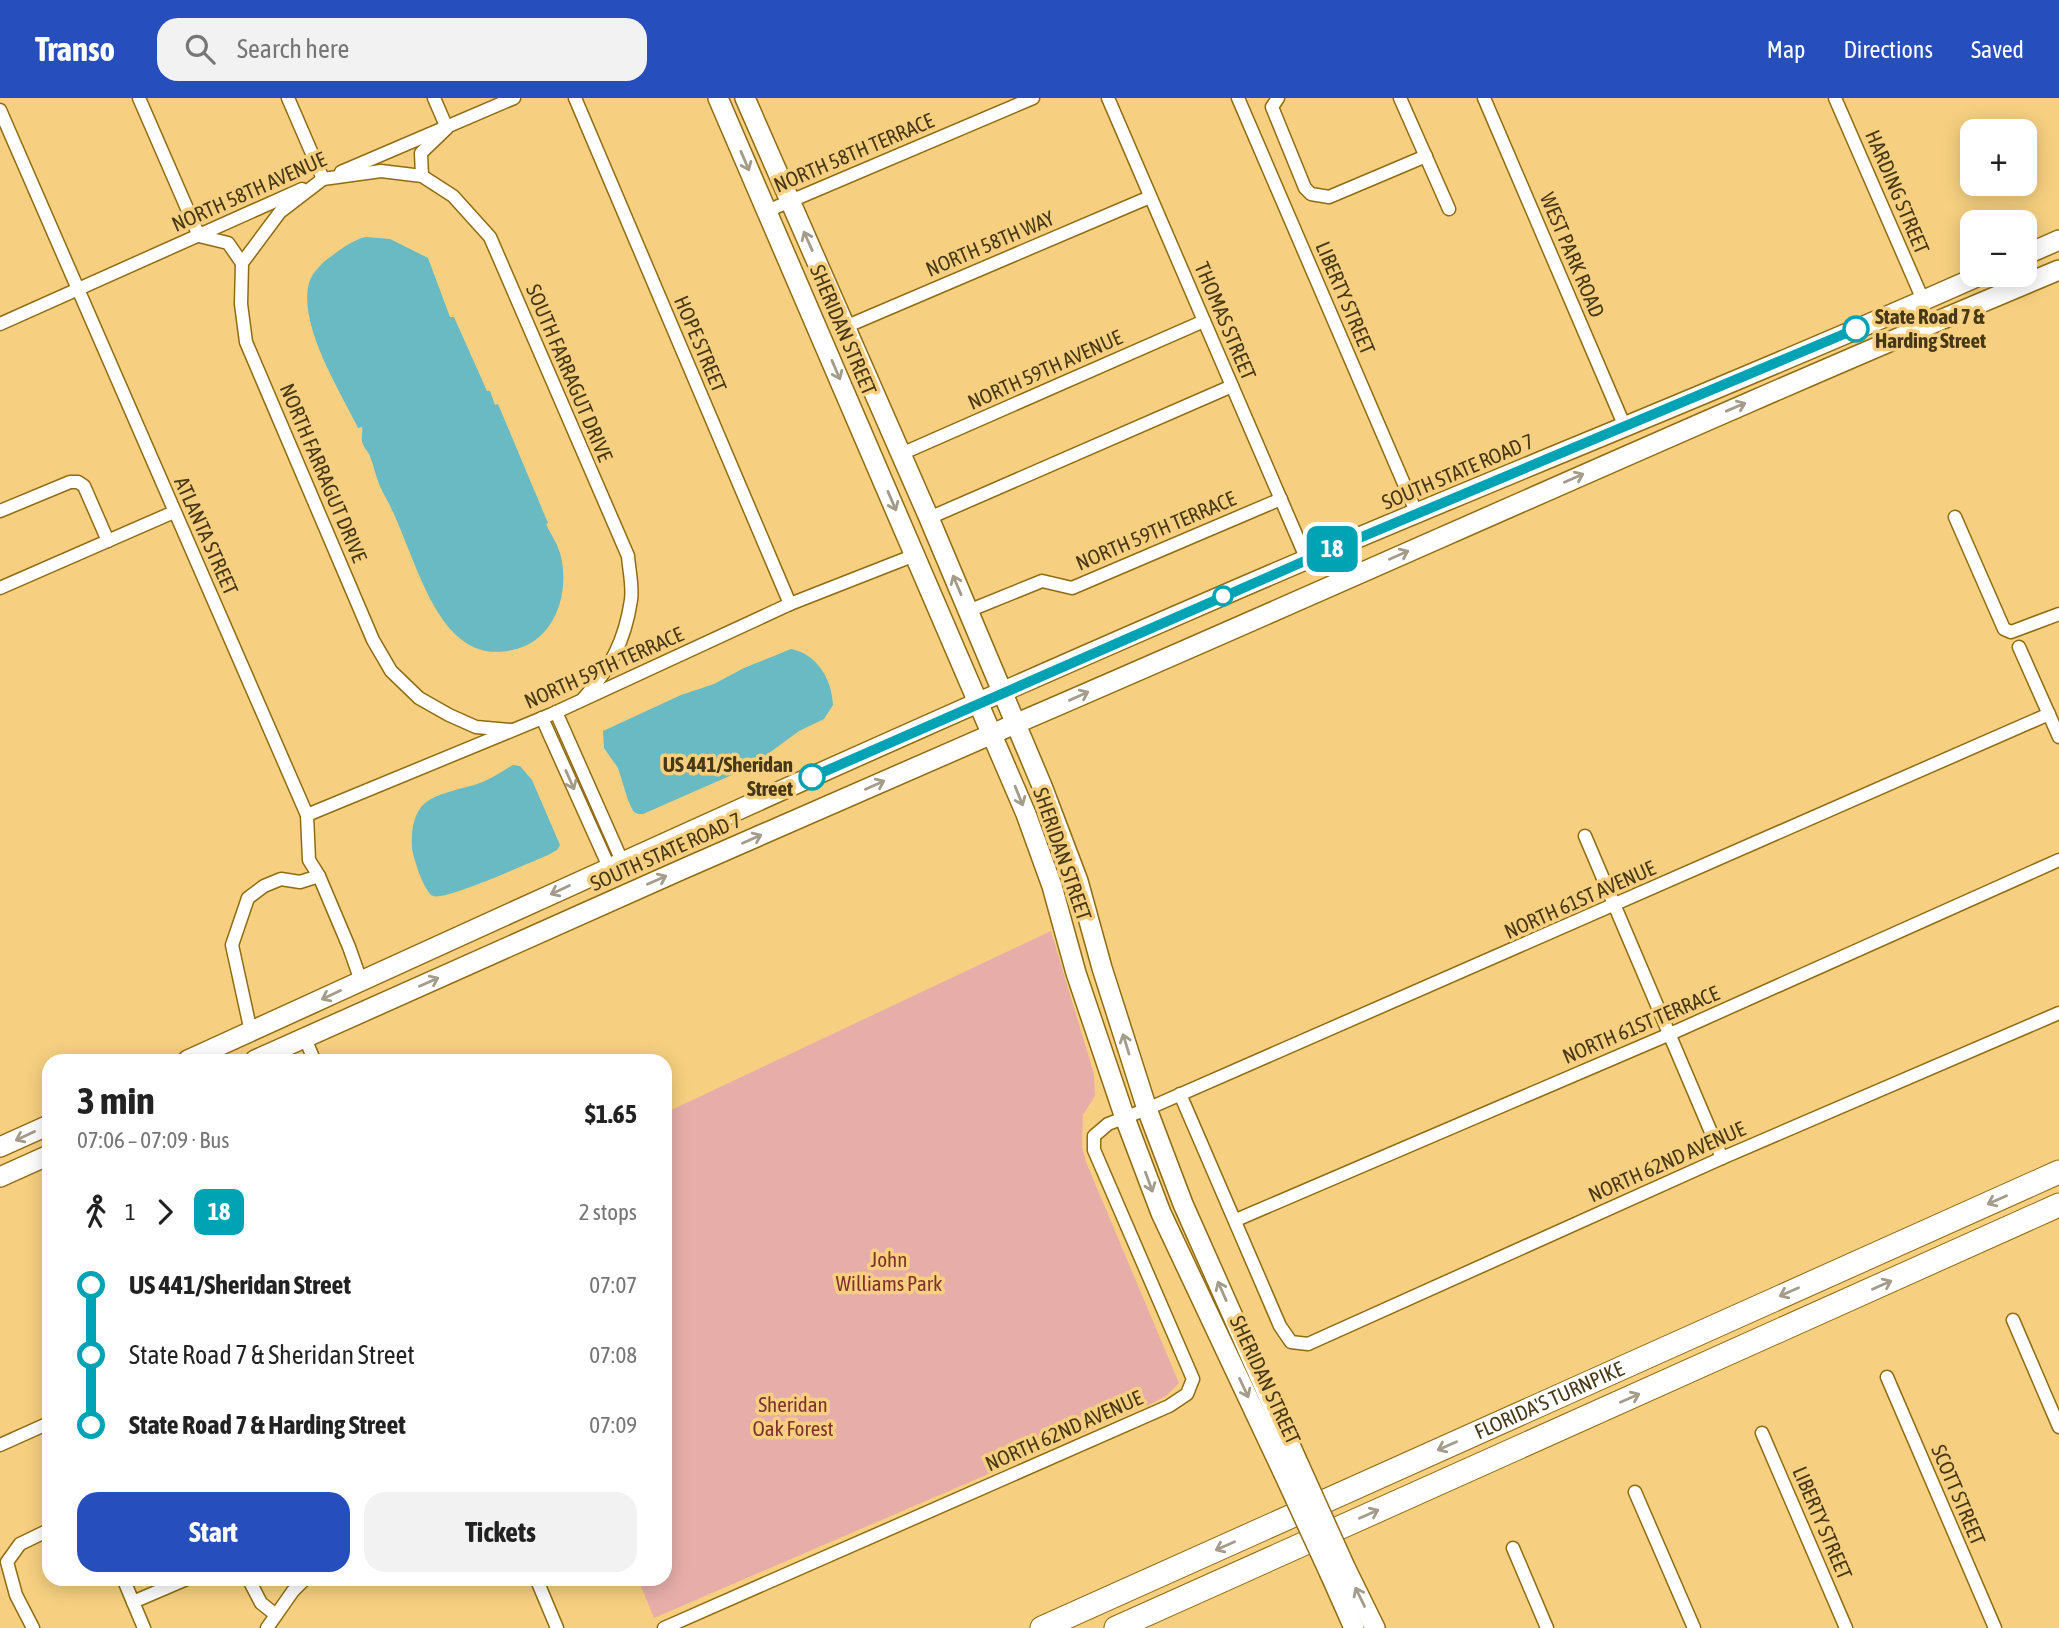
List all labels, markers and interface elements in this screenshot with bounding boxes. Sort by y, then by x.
search box [157,18,647,81]
text: Transo [35,30,115,68]
icon: search [181,30,219,68]
text: Search here [237,34,349,64]
text: Map [1767,36,1805,63]
text: Directions [1843,36,1933,63]
text: Saved [1971,36,2024,63]
street label: NORTH 58TH TERRACE [770,108,937,197]
map controls [1960,119,2037,287]
button: + [1960,119,2037,196]
street label: HARDING STREET [1861,126,1935,257]
street label: NORTH 58TH AVENUE [168,146,329,236]
one-way arrow [740,149,753,171]
street label: WEST PARK ROAD [1536,189,1610,321]
street label: NORTH 58TH WAY [922,205,1058,281]
button: − [1960,210,2037,287]
one-way arrow [801,231,814,253]
street label: LIBERTY STREET [1311,238,1380,358]
street label: THOMAS STREET [1190,258,1261,383]
street label: SHERIDAN STREET [806,261,882,398]
street label: SOUTH FARRAGUT DRIVE [522,281,618,465]
street label: HOPE STREET [670,292,732,395]
place label: State Road 7 & Harding Street [1875,304,1986,352]
marker: State Road 7 & Harding Street [1843,316,1869,342]
street label: NORTH 59TH AVENUE [964,324,1125,414]
one-way arrow [830,358,843,380]
street label: NORTH FARRAGUT DRIVE [275,380,372,566]
one-way arrow [1725,400,1746,413]
street label: SOUTH STATE ROAD 7 [1378,428,1537,514]
one-way arrow [1563,471,1584,484]
street label: ATLANTA STREET [170,473,244,598]
street label: NORTH 59TH TERRACE [1072,486,1239,575]
one-way arrow [887,490,900,511]
line badge: 18 [1300,526,1364,572]
text: 18 [1321,535,1343,562]
one-way arrow [1388,548,1409,561]
one-way arrow [949,575,962,596]
unlabelled marker [1213,586,1233,606]
street label: NORTH 59TH TERRACE [520,621,687,713]
one-way arrow [1067,689,1089,702]
place label: US 441/Sheridan Street [663,752,793,800]
marker: US 441/Sheridan Street [799,764,825,790]
one-way arrow [564,769,577,790]
one-way arrow [864,778,886,791]
street label: SHERIDAN STREET [1029,784,1097,923]
one-way arrow [1013,785,1026,807]
street label: SOUTH STATE ROAD 7 [586,807,745,895]
one-way arrow [741,832,762,845]
street label: NORTH 61ST AVENUE [1500,855,1659,943]
one-way arrow [646,873,667,886]
one-way arrow [550,884,571,897]
one-way arrow [418,975,439,988]
street label: NORTH 61ST TERRACE [1559,980,1723,1068]
one-way arrow [321,989,342,1002]
one-way arrow [1119,1034,1131,1056]
text: 3 min [77,1079,155,1122]
text: $1.65 [585,1099,637,1129]
street label: NORTH 62ND AVENUE [1584,1116,1749,1206]
text: 07:06 – 07:09 · Bus [77,1127,229,1153]
one-way arrow [14,1130,36,1143]
one-way arrow [1143,1170,1156,1192]
icon: walk [77,1193,115,1231]
icon: forward [146,1193,184,1231]
one-way arrow [1987,1194,2008,1207]
text: 18 [208,1198,230,1225]
text: 1 [125,1199,136,1225]
text: 2 stops [579,1199,637,1225]
park label: John Williams Park [836,1247,942,1295]
text: US 441/Sheridan Street [129,1270,351,1300]
text: 07:07 [589,1272,637,1298]
one-way arrow [1871,1278,1892,1291]
one-way arrow [1215,1281,1228,1303]
one-way arrow [1779,1286,1800,1299]
street label: SHERIDAN STREET [1226,1312,1306,1448]
text: State Road 7 & Sheridan Street [129,1340,415,1370]
text: 07:08 [589,1342,637,1368]
street label: FLORIDA'S TURNPIKE [1471,1356,1627,1443]
one-way arrow [1238,1377,1251,1398]
street label: NORTH 62ND AVENUE [981,1385,1146,1475]
one-way arrow [1618,1391,1640,1404]
park label: Sheridan Oak Forest [752,1392,834,1440]
text: State Road 7 & Harding Street [129,1410,406,1440]
text: 07:09 [589,1412,637,1438]
one-way arrow [1437,1440,1459,1453]
street label: SCOTT STREET [1927,1441,1991,1548]
street label: LIBERTY STREET [1788,1463,1857,1583]
button: Start [77,1492,350,1572]
button: Tickets [364,1492,637,1572]
one-way arrow [1358,1507,1379,1520]
one-way arrow [1215,1540,1236,1553]
one-way arrow [1353,1587,1366,1608]

